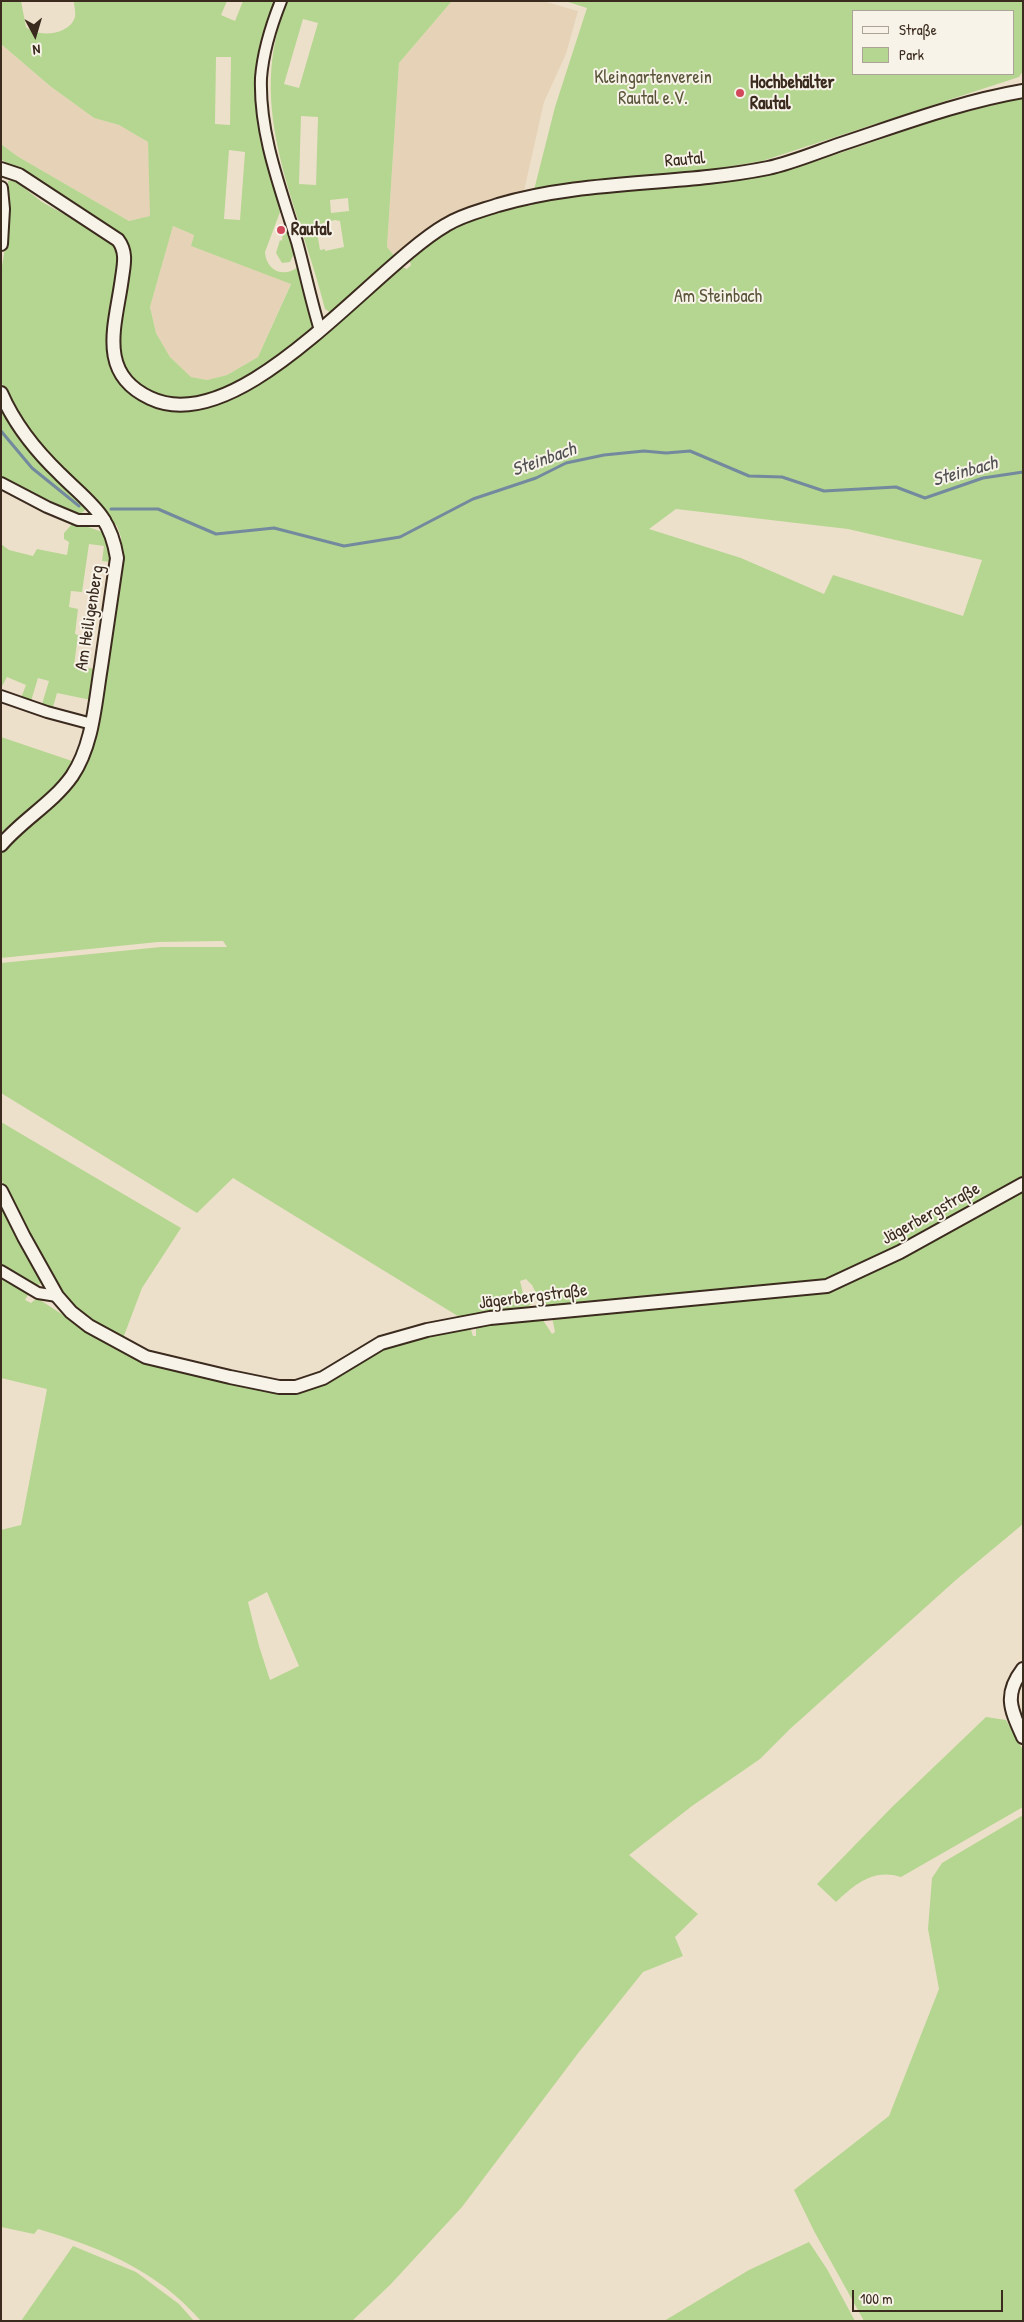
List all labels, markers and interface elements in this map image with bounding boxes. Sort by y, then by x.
north arrow [10,10,60,60]
legend [852,10,1014,75]
text: Straße [899,19,937,40]
text: N [32,41,41,60]
text: Park [899,44,924,65]
park label: Kleingartenverein Rautal e.V. [594,67,712,110]
place label: Hochbehälter Rautal [750,72,834,115]
marker: Hochbehälter Rautal [734,87,746,99]
street label: Rautal [664,147,706,173]
place label: Rautal [291,219,331,241]
marker: Rautal [275,224,287,236]
park label: Am Steinbach [674,286,762,308]
water label: Steinbach [509,438,579,482]
water label: Steinbach [930,452,1000,492]
street label: Am Heiligenberg [71,564,109,672]
street label: Jägerbergstraße [878,1178,984,1250]
street label: Jägerbergstraße [478,1280,588,1314]
scale bar [854,2280,1005,2312]
text: 100 m [860,2288,893,2309]

